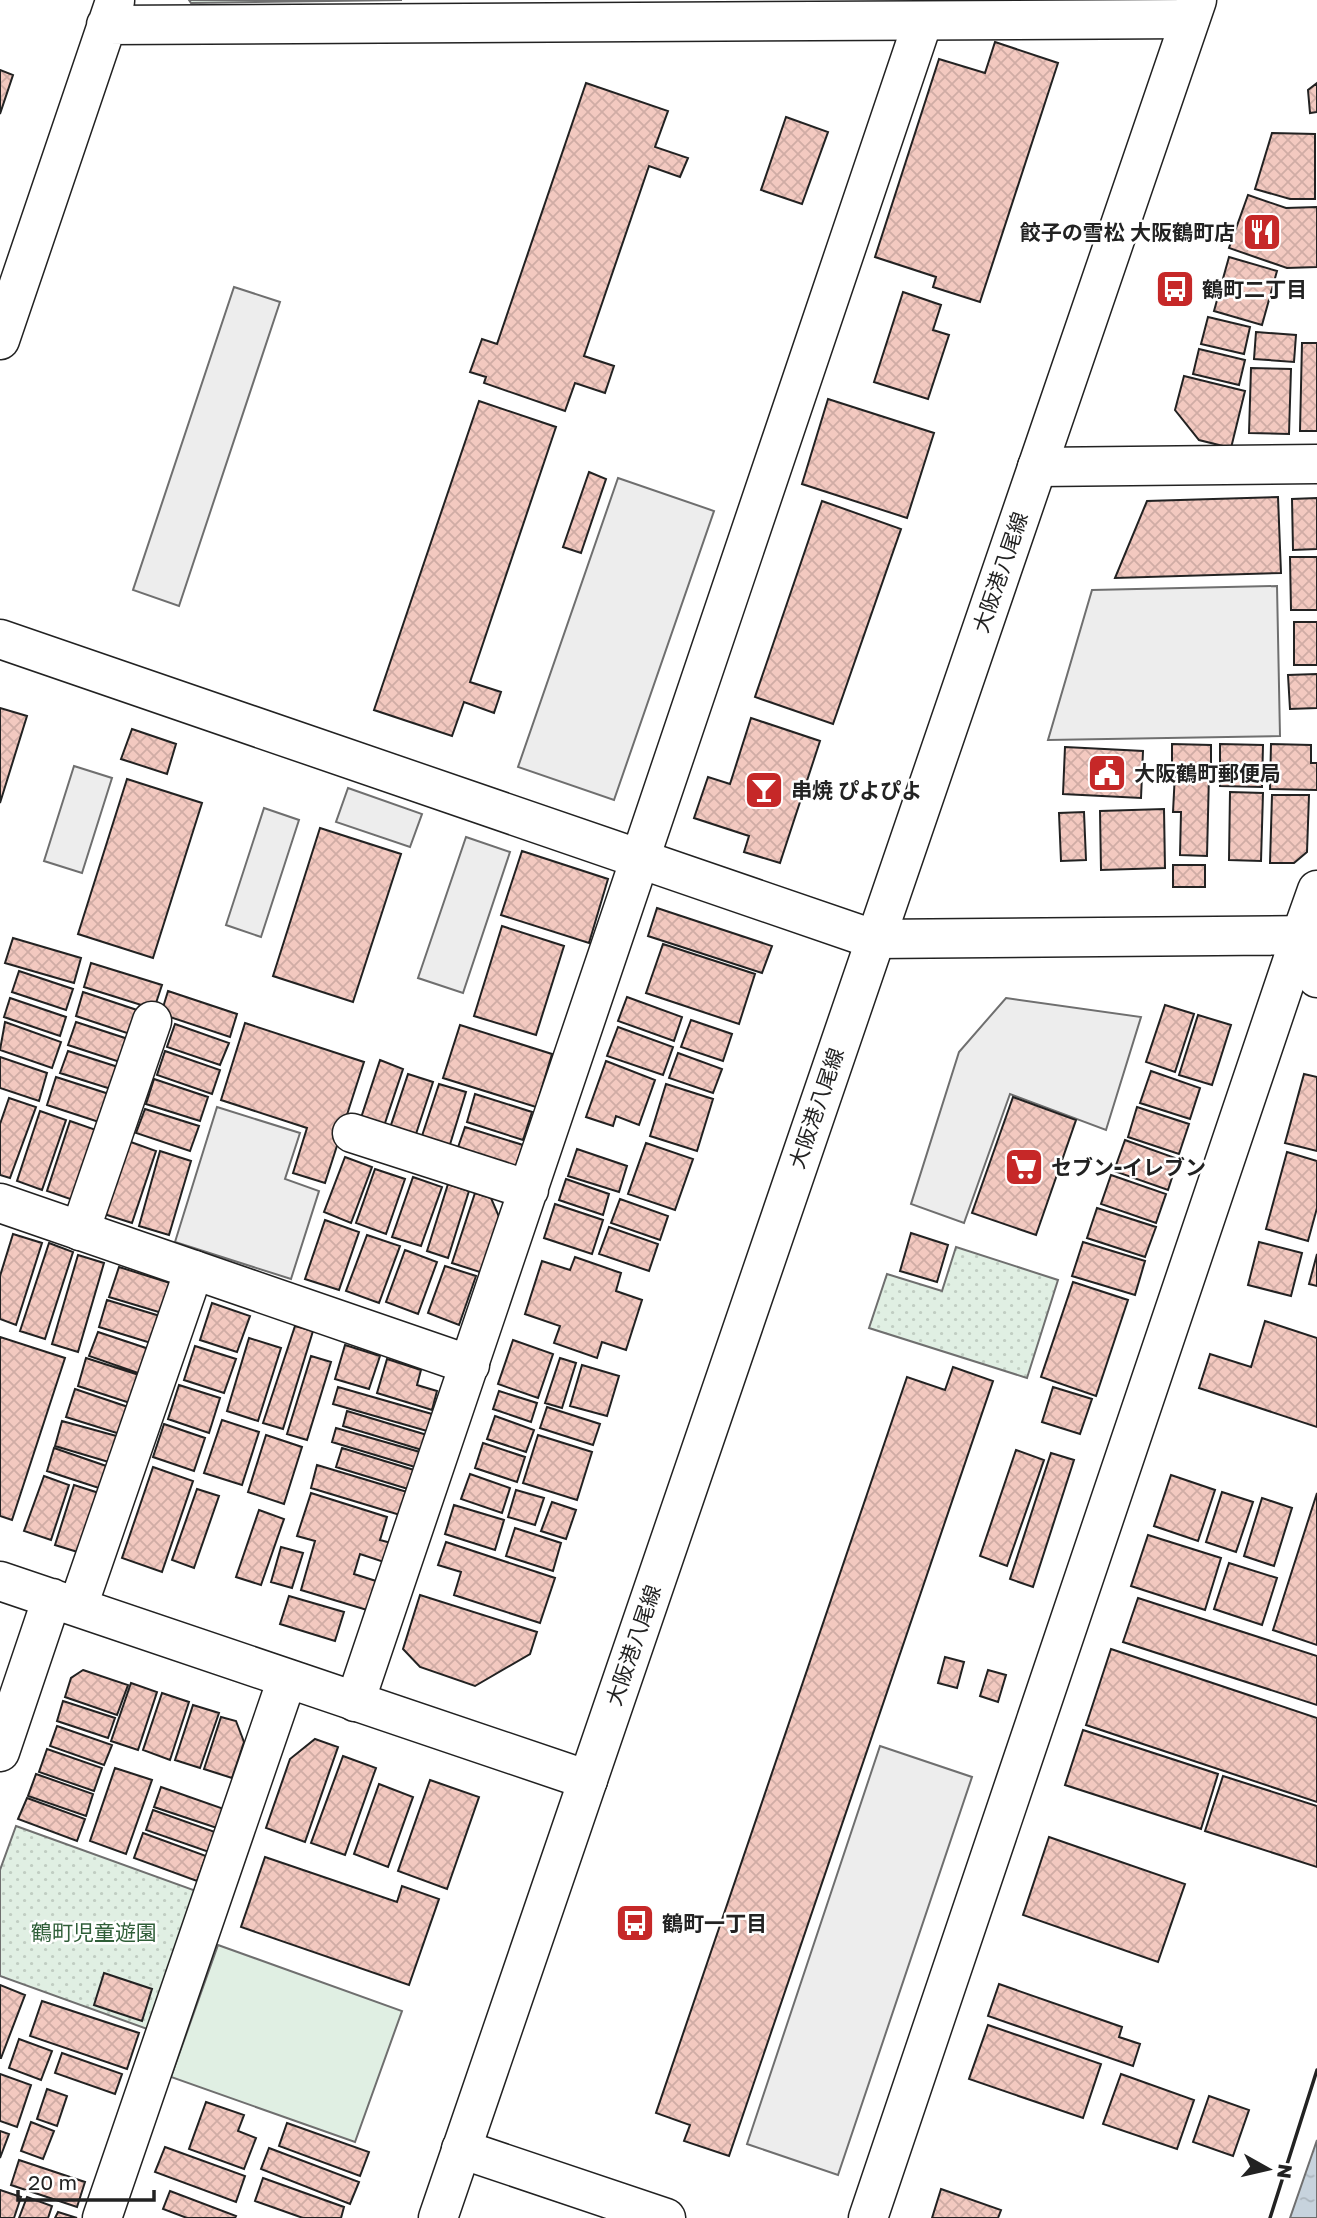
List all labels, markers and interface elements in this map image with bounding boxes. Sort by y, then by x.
restaurant icon: 餃子の雪松 大阪鶴町店 [1241,211,1283,253]
place label: 餃子の雪松 大阪鶴町店 [1020,219,1235,245]
bus stop icon: 鶴町二丁目 [1154,268,1196,310]
place label: 鶴町二丁目 [1202,276,1307,302]
street label: 大阪港八尾線 [967,508,1033,636]
public building icon: 大阪鶴町郵便局 [1086,752,1128,794]
place label: 大阪鶴町郵便局 [1134,760,1281,786]
bar icon: 串焼 ぴよぴよ [743,769,785,811]
place label: 串焼 ぴよぴよ [791,777,922,803]
street label: 大阪港八尾線 [783,1044,849,1172]
supermarket icon: セブン-イレブン [1003,1146,1045,1188]
place label: セブン-イレブン [1051,1154,1206,1180]
street label: 大阪港八尾線 [600,1581,666,1709]
bus stop icon: 鶴町一丁目 [614,1902,656,1944]
place label: 鶴町一丁目 [662,1910,767,1936]
park label: 鶴町児童遊園 [31,1919,157,1945]
north arrow [1233,2134,1303,2204]
scale bar [18,2158,154,2202]
text: N [1273,2163,1298,2180]
text: 20 m [28,2169,77,2195]

